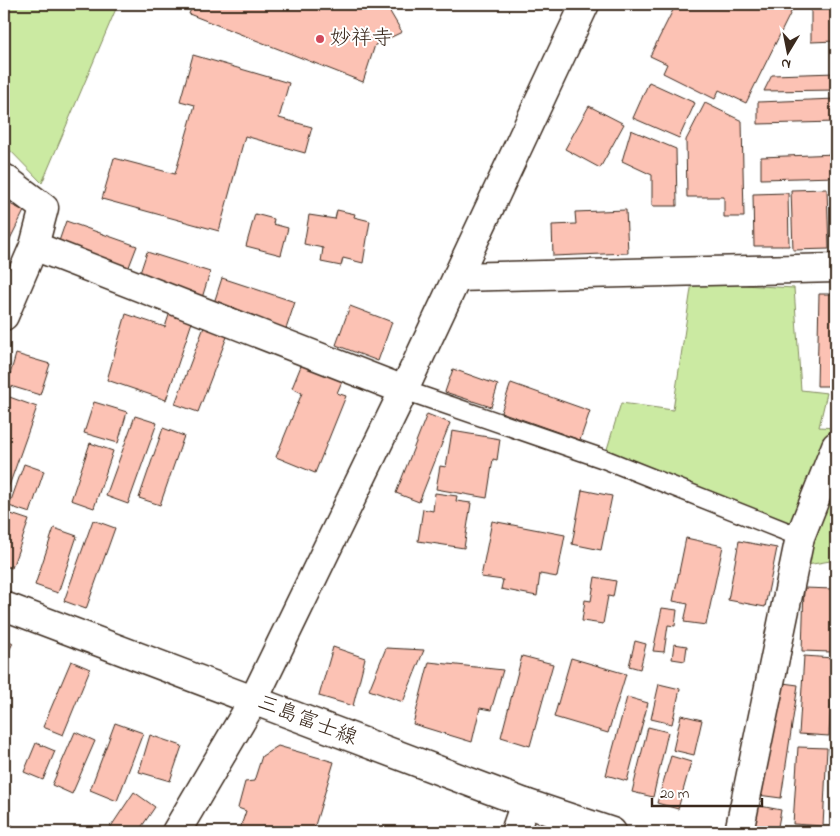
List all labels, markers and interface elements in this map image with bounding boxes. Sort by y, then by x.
place label: 妙祥寺 [330,24,393,54]
north arrow [762,28,812,78]
marker: 妙祥寺 [314,33,326,45]
text: N [780,52,792,74]
street label: 三島富士線 [253,688,361,754]
scale bar [652,776,762,808]
text: 20 m [660,783,690,805]

